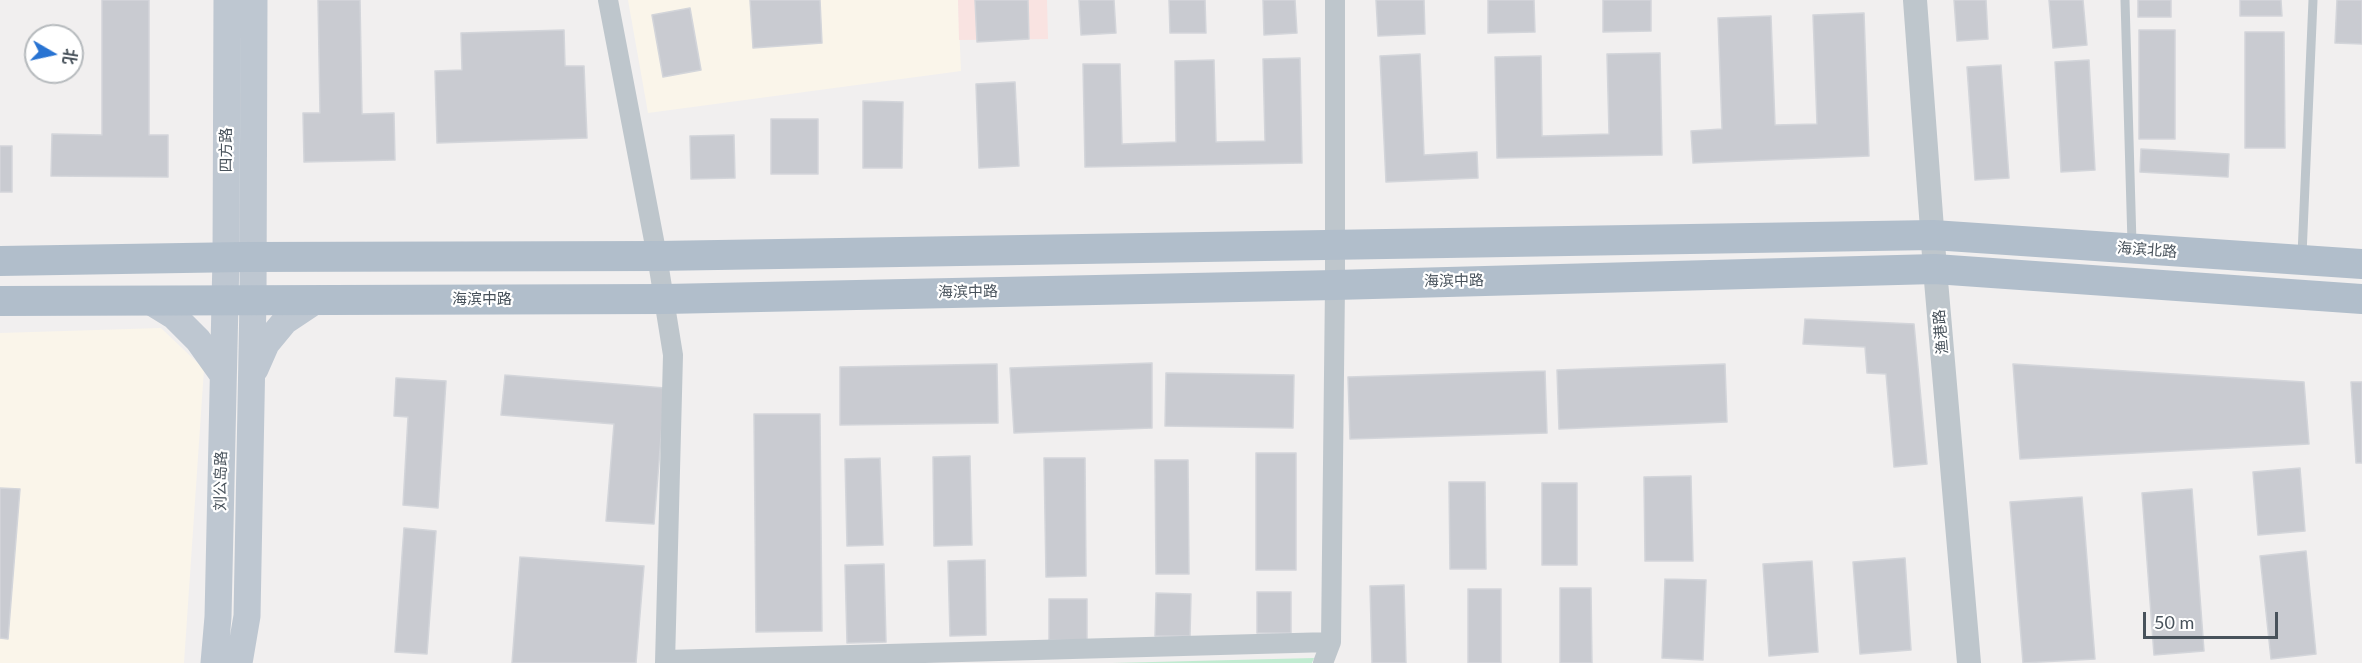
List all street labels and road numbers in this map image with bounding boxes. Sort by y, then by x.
street label: 四方路 [217,128,235,172]
street label: 海滨北路 [2116,239,2178,261]
street label: 海滨中路 [1424,271,1484,291]
street label: 海滨中路 [938,282,998,302]
street label: 海滨中路 [452,290,512,308]
street label: 渔港路 [1930,309,1952,355]
street label: 刘公岛路 [211,451,231,511]

